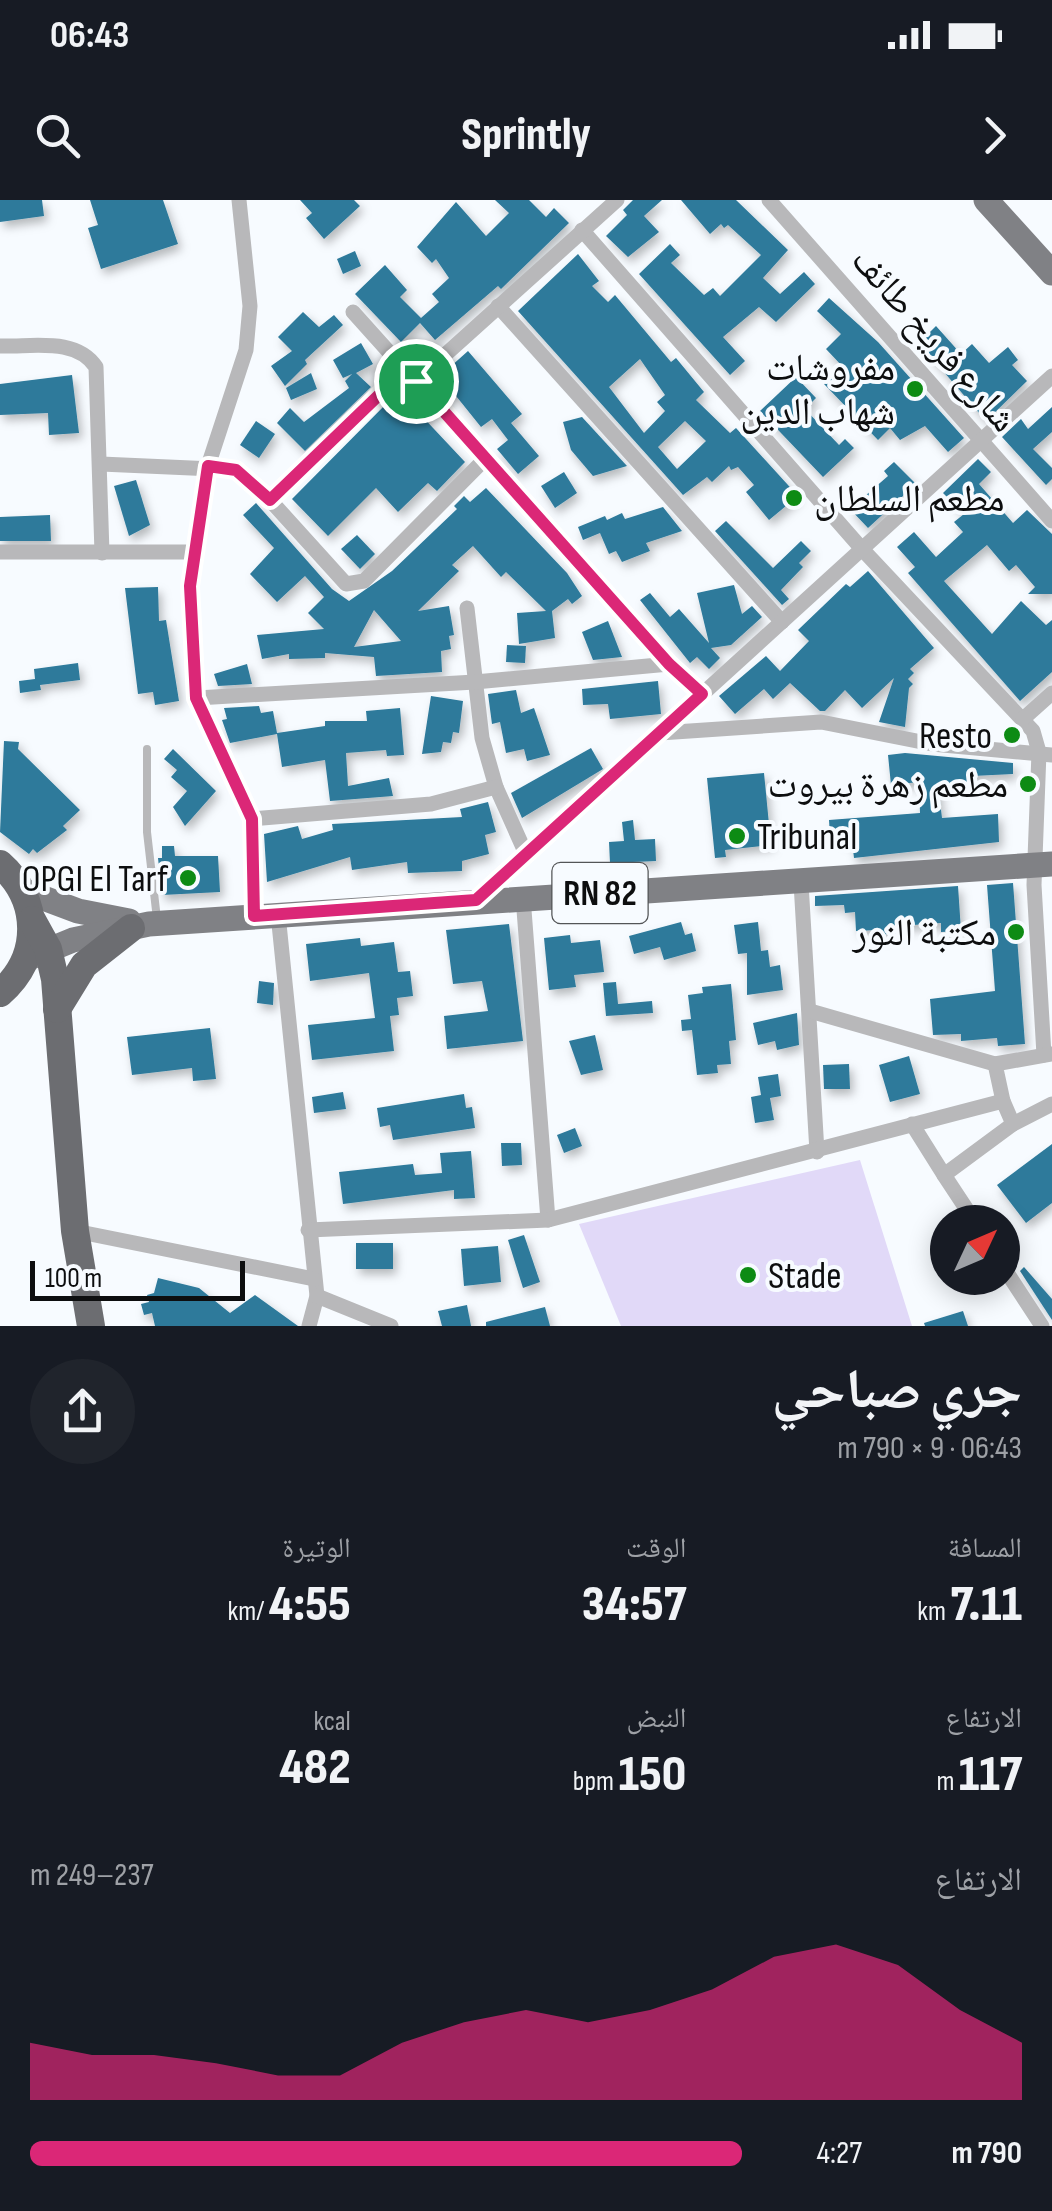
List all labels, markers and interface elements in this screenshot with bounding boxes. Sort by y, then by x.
text: 06:43 [50,13,129,58]
icon: search [30,108,85,163]
text: Sprintly [461,108,591,163]
icon: forward [967,108,1022,163]
street label: شارع فريخ طائف [841,238,1026,442]
pin [374,339,459,424]
place label: مفروشات شهاب الدين [740,346,895,435]
icon: arrive [389,354,444,409]
marker: مفروشات شهاب الدين [904,378,926,400]
place label: مطعم السلطان [814,477,1004,523]
marker: مطعم السلطان [783,487,805,509]
place label: Resto [919,714,992,759]
marker: Resto [1001,724,1023,746]
place label: مطعم زهرة بيروت [767,763,1008,809]
marker: مطعم زهرة بيروت [1017,773,1039,795]
place label: Tribunal [757,815,857,860]
marker: Tribunal [726,825,748,847]
place label: OPGI El Tarf [22,857,169,902]
road number: RN 82 [552,863,648,923]
marker: OPGI El Tarf [177,867,199,889]
place label: مكتبة النور [852,911,996,956]
marker: مكتبة النور [1005,921,1027,943]
north arrow [930,1205,1020,1295]
map controls [930,1205,1020,1295]
place label: Stade [768,1254,841,1299]
scale bar [30,1256,245,1300]
text: 100 m [45,1262,102,1295]
marker: Stade [737,1264,759,1286]
text: جري صباحي [772,1358,1022,1425]
button: share [30,1359,135,1464]
text: 06:43 · 9 × 790 m [837,1429,1022,1468]
text: الوتيرة [283,1532,351,1565]
text: الوقت [626,1532,686,1565]
text: المسافة [948,1532,1022,1565]
text: 4:55 [269,1575,351,1635]
text: 34:57 [582,1575,686,1635]
text: 7.11 [950,1575,1022,1635]
text: /km [228,1595,269,1628]
text: km [917,1595,950,1628]
text: النبض [627,1702,686,1735]
text: الارتفاع [946,1702,1022,1735]
text: kcal [314,1705,351,1738]
text: 482 [279,1738,351,1798]
text: 150 [618,1745,686,1805]
text: 117 [959,1745,1022,1805]
text: bpm [573,1765,618,1798]
text: m [936,1765,959,1798]
text: 237–249 m [30,1856,154,1895]
text: الارتفاع [935,1861,1022,1900]
text: 4:27 [817,2134,862,2173]
text: 790 m [951,2134,1022,2173]

